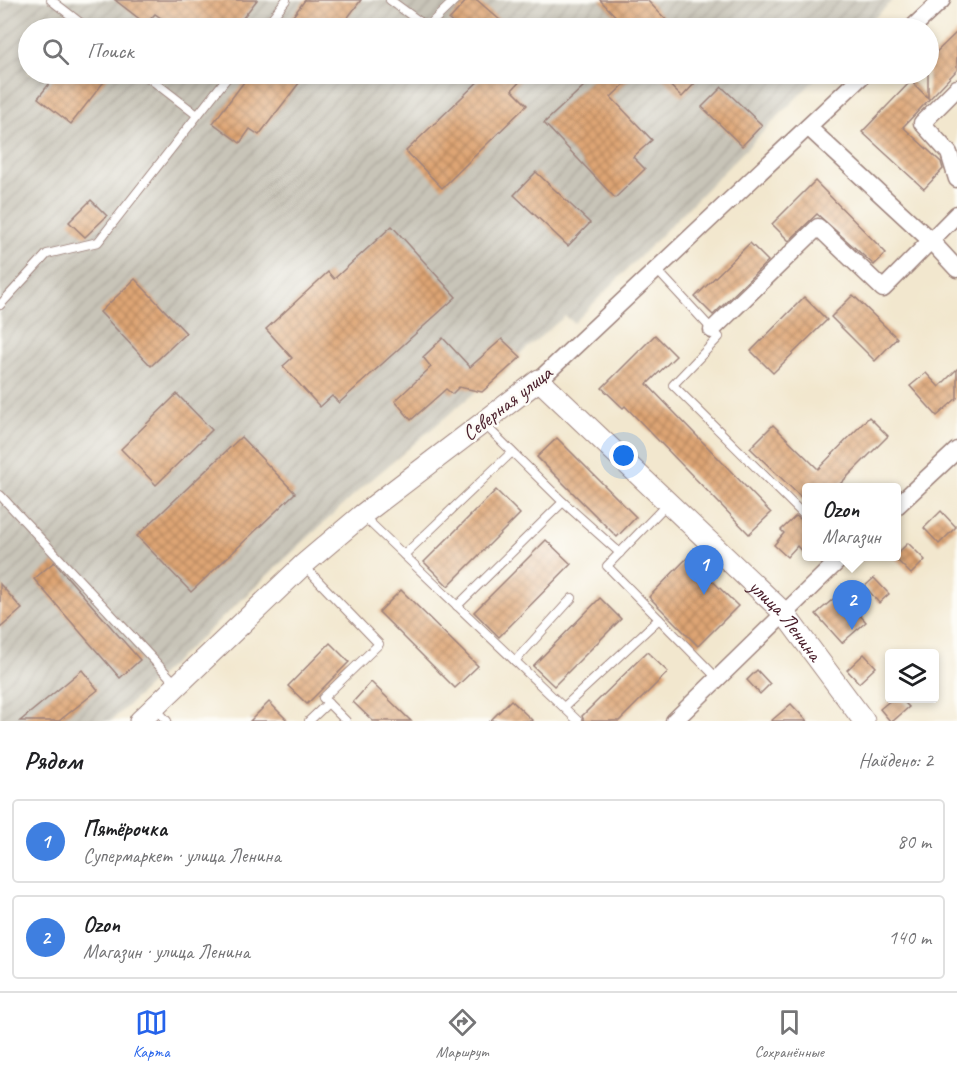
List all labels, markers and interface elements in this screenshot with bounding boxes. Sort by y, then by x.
search box [18,18,939,84]
icon: search [39,35,72,68]
text: Поиск [87,37,133,65]
street label: Северная улица [457,359,559,446]
your location [609,441,638,470]
popup [802,483,901,561]
text: Ozon [822,496,859,524]
text: Магазин [822,524,881,549]
pin: 1 [684,546,724,595]
street label: улица Ленина [742,572,829,668]
pin: 2 [832,580,872,630]
map controls [885,649,939,703]
button: layers [885,649,939,703]
text: Рядом [24,744,82,777]
text: Найдено: 2 [858,748,933,773]
text: Пятёрочка [83,815,167,843]
text: 1 [41,829,50,854]
text: 80 m [897,829,931,854]
text: Супермаркет · улица Ленина [83,843,281,868]
text: Ozon [83,911,120,939]
text: 2 [41,925,50,950]
text: 140 m [888,925,931,950]
text: Магазин · улица Ленина [83,939,250,964]
tab: Карта [133,1006,170,1062]
tab: Маршрут [436,1006,488,1062]
tab: Сохранённые [754,1006,824,1062]

